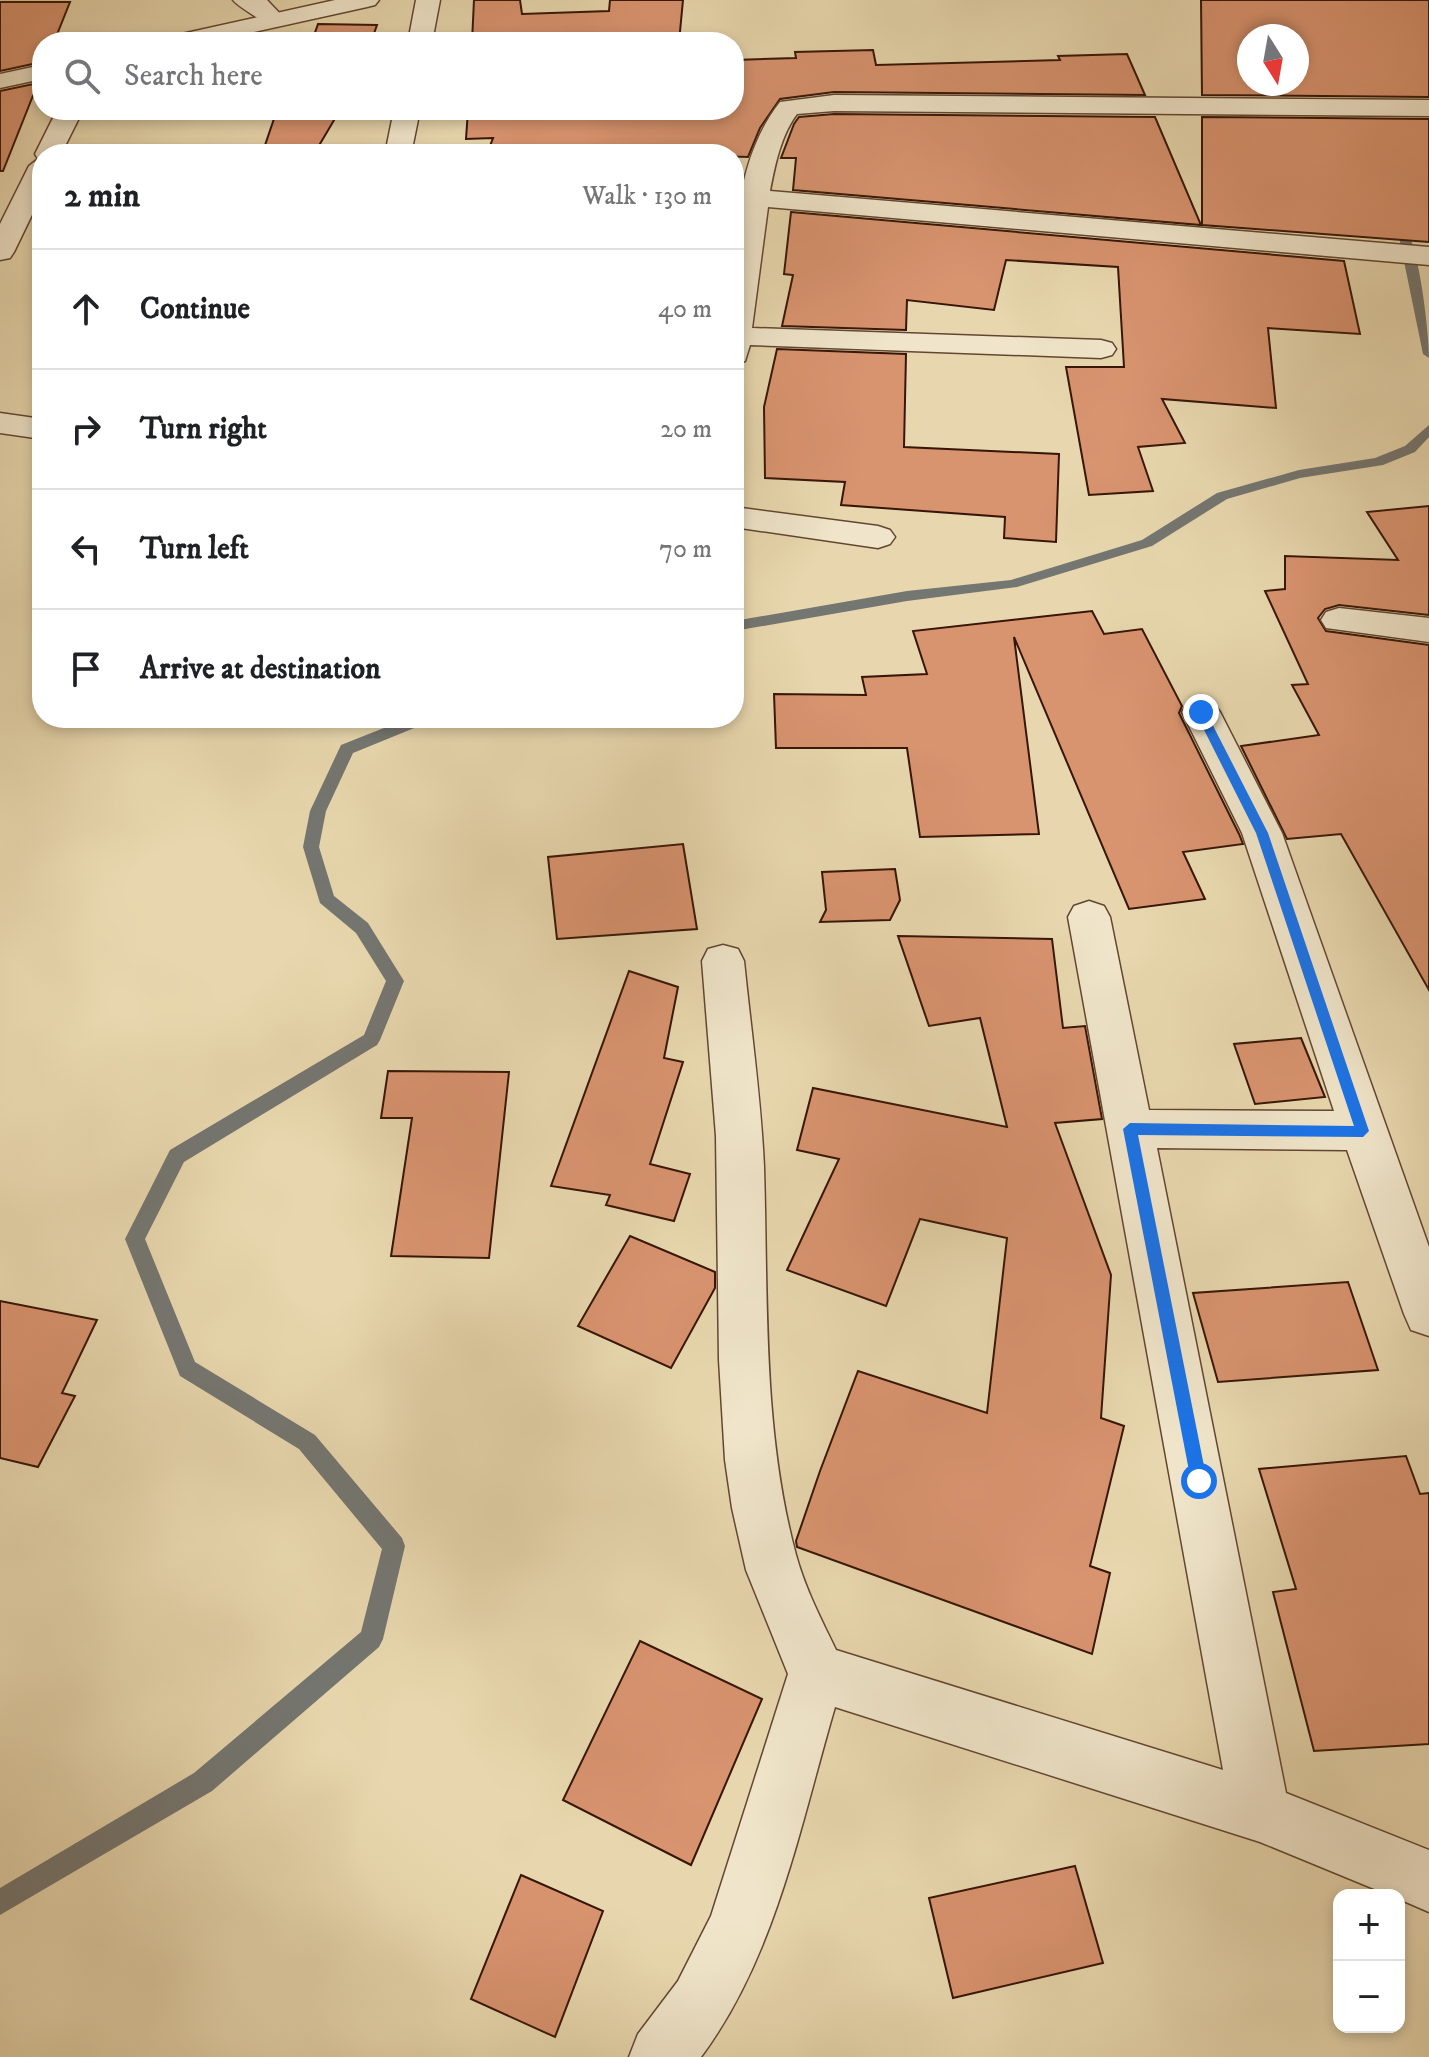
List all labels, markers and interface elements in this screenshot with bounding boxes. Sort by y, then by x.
north arrow [1237,24,1309,96]
search box [32,32,744,120]
icon: search [60,54,104,98]
text: Search here [124,58,263,95]
text: 2 min [64,175,140,217]
text: Walk · 130 m [582,180,712,213]
icon: ahead [64,287,108,331]
text: Continue [140,291,250,328]
text: 40 m [658,293,712,326]
icon: right [64,407,108,451]
text: Turn right [140,411,267,448]
text: 20 m [660,413,712,446]
icon: left [64,527,108,571]
text: Turn left [140,531,249,568]
text: 70 m [659,533,712,566]
icon: arrive [64,647,108,691]
text: Arrive at destination [140,651,381,688]
route end [1183,694,1219,730]
route start [1181,1463,1217,1499]
map controls [1333,1889,1405,2033]
button: + [1333,1889,1405,1961]
button: − [1333,1961,1405,2033]

